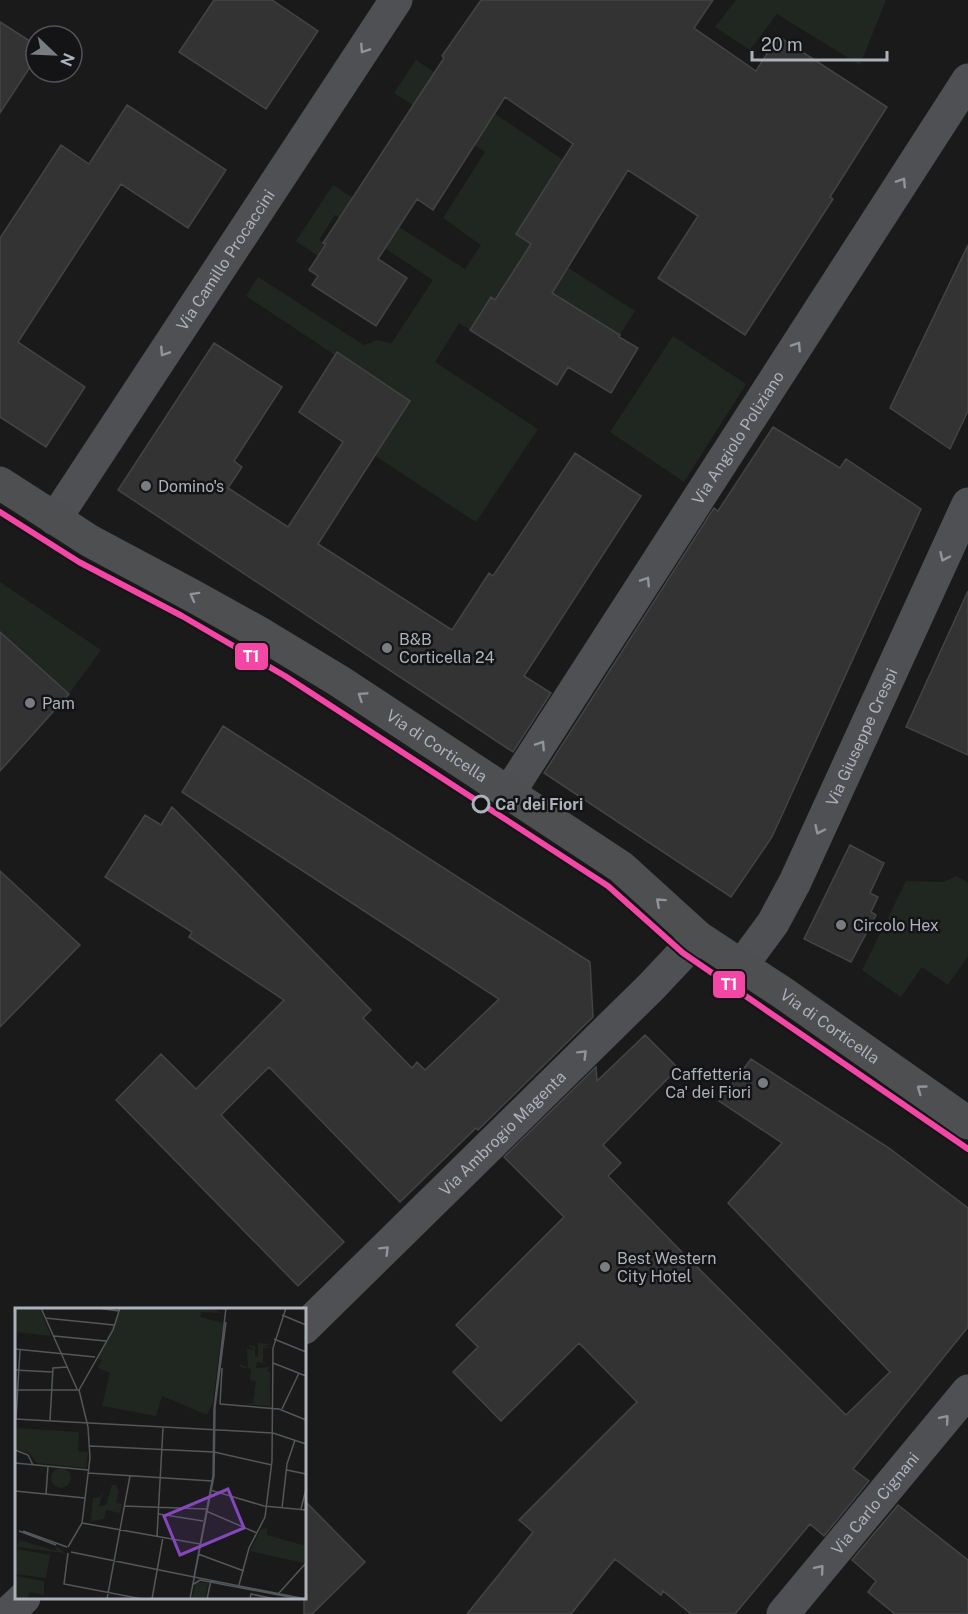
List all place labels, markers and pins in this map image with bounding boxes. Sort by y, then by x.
place label: Domino's [158,477,224,496]
marker: Domino's [139,479,153,493]
place label: B&B Corticella 24 [399,630,495,667]
marker: B&B Corticella 24 [380,641,394,655]
place label: Pam [42,694,75,713]
marker: Pam [23,696,37,710]
marker: Ca' dei Fiori [472,795,490,813]
place label: Ca' dei Fiori [495,795,583,814]
place label: Circolo Hex [853,916,939,935]
marker: Circolo Hex [834,918,848,932]
place label: Caffetteria Ca' dei Fiori [665,1065,751,1102]
marker: Caffetteria Ca' dei Fiori [756,1076,770,1090]
place label: Best Western City Hotel [617,1249,716,1286]
marker: Best Western City Hotel [598,1260,612,1274]

